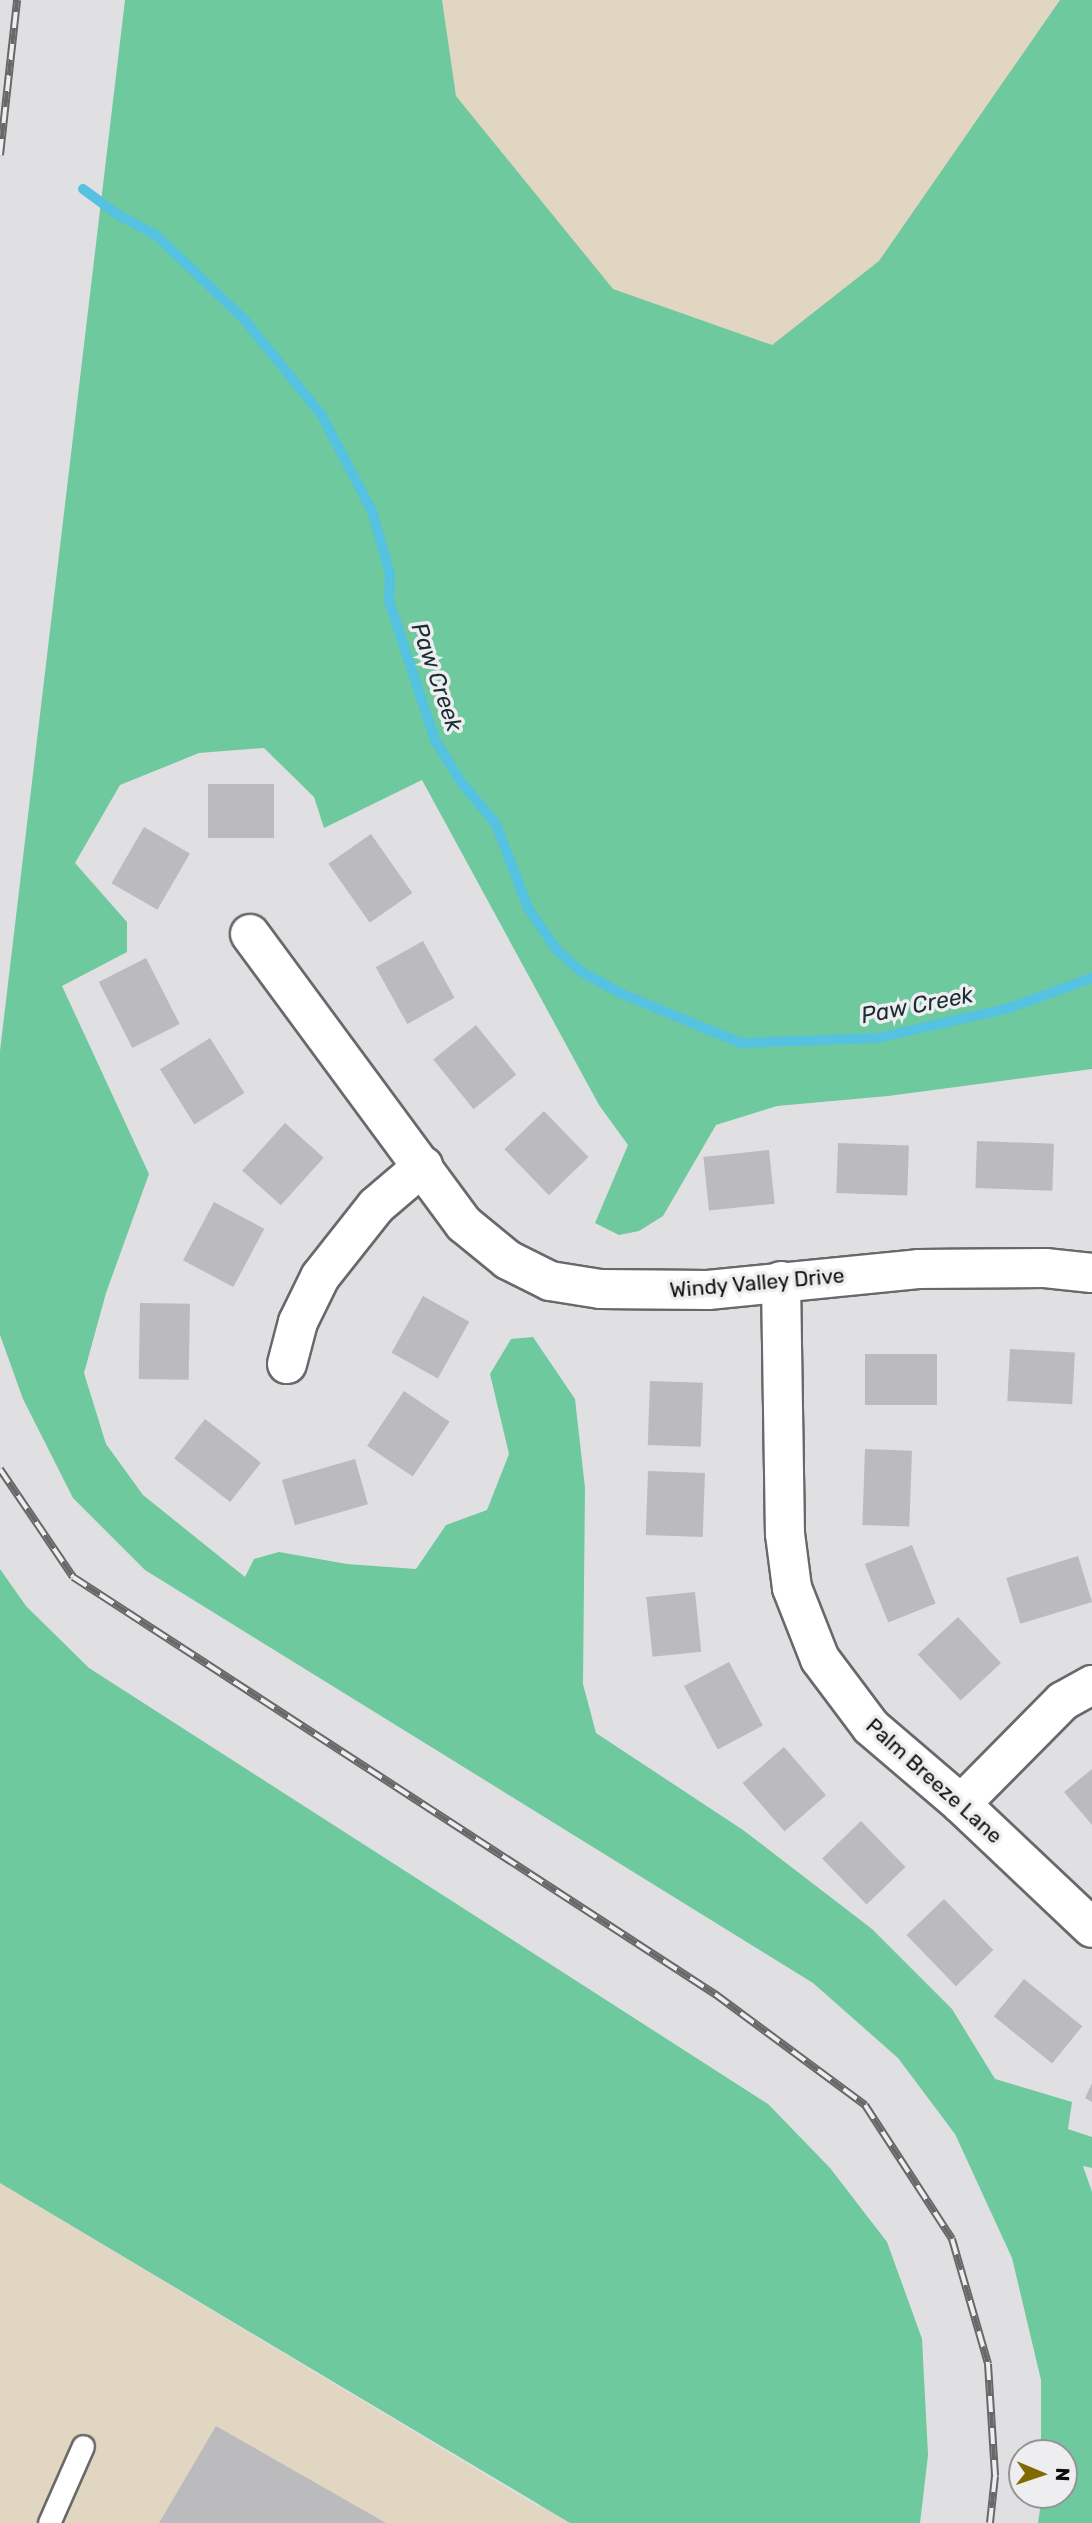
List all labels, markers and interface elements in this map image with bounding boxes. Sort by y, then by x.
water label: Paw Creek [405,619,469,735]
water label: Paw Creek [858,981,976,1029]
street label: Windy Valley Drive [668,1263,846,1303]
street label: Palm Breeze Lane [861,1713,1007,1849]
north arrow [1008,2439,1078,2509]
text: N [1051,2467,1074,2482]

